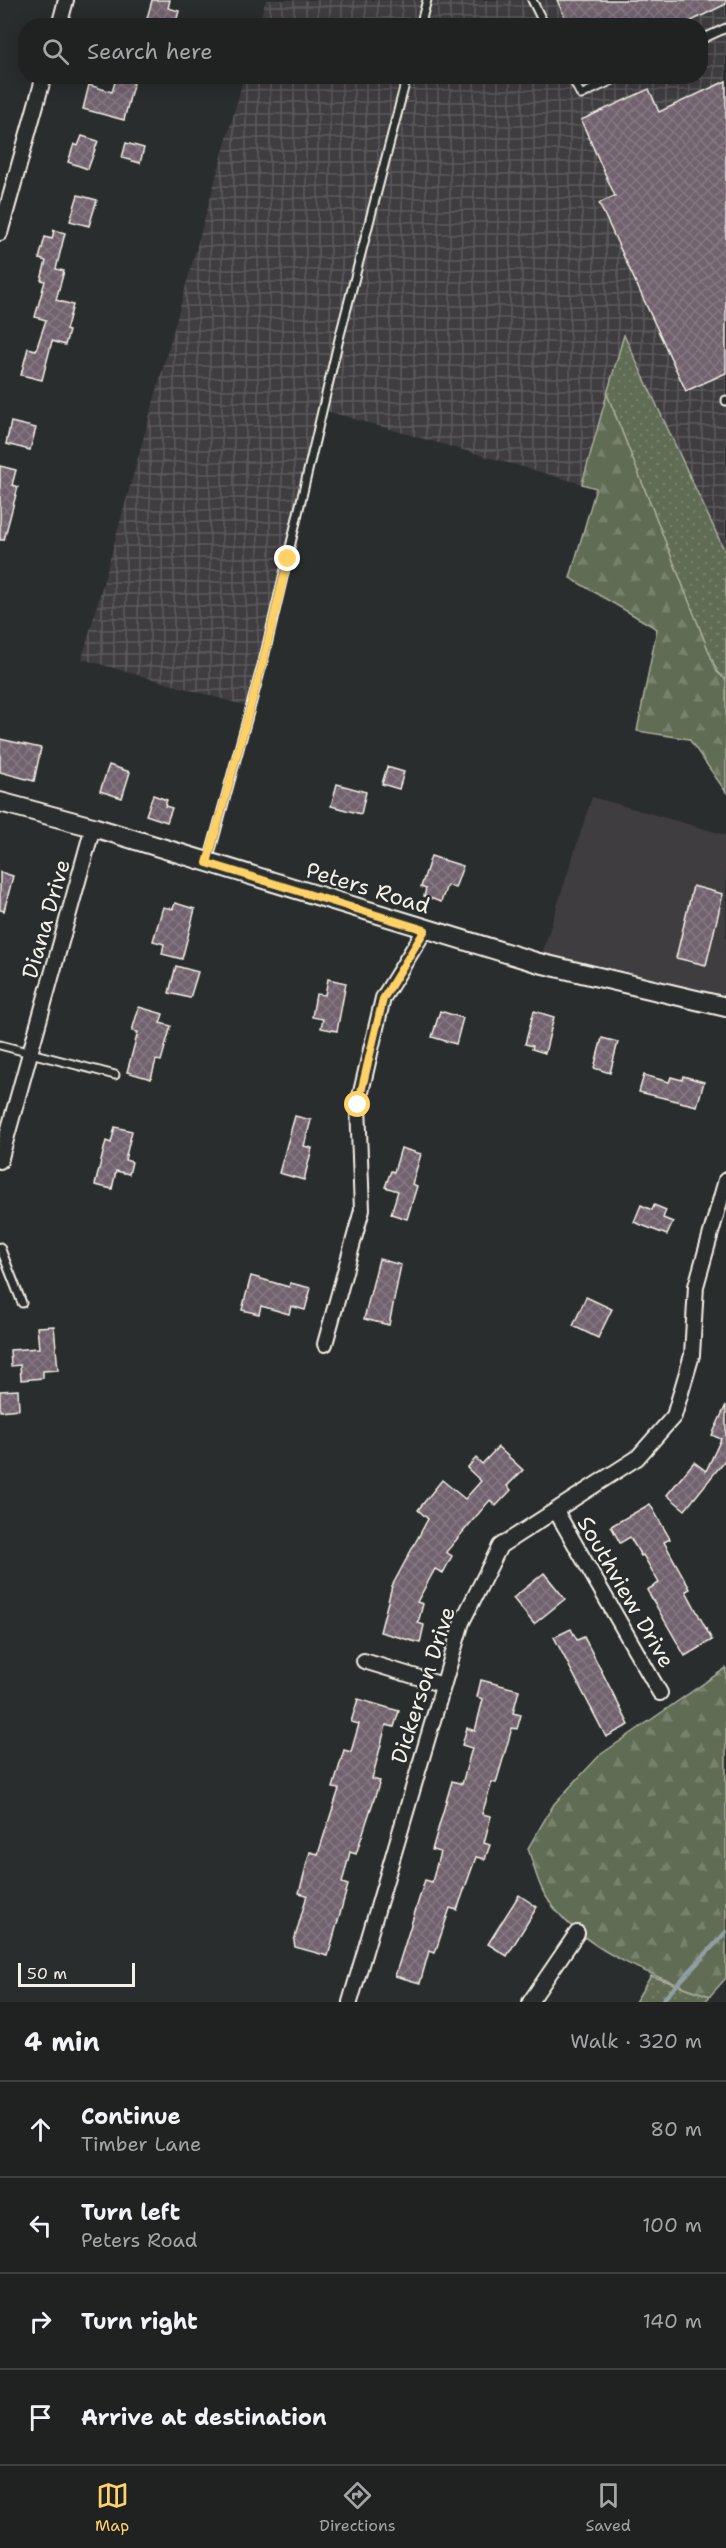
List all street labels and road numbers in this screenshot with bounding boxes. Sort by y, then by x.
street label: Peters Road [302,855,434,921]
street label: Diana Drive [15,856,77,982]
street label: Southview Drive [571,1511,681,1673]
street label: Dickerson Drive [384,1603,462,1767]

